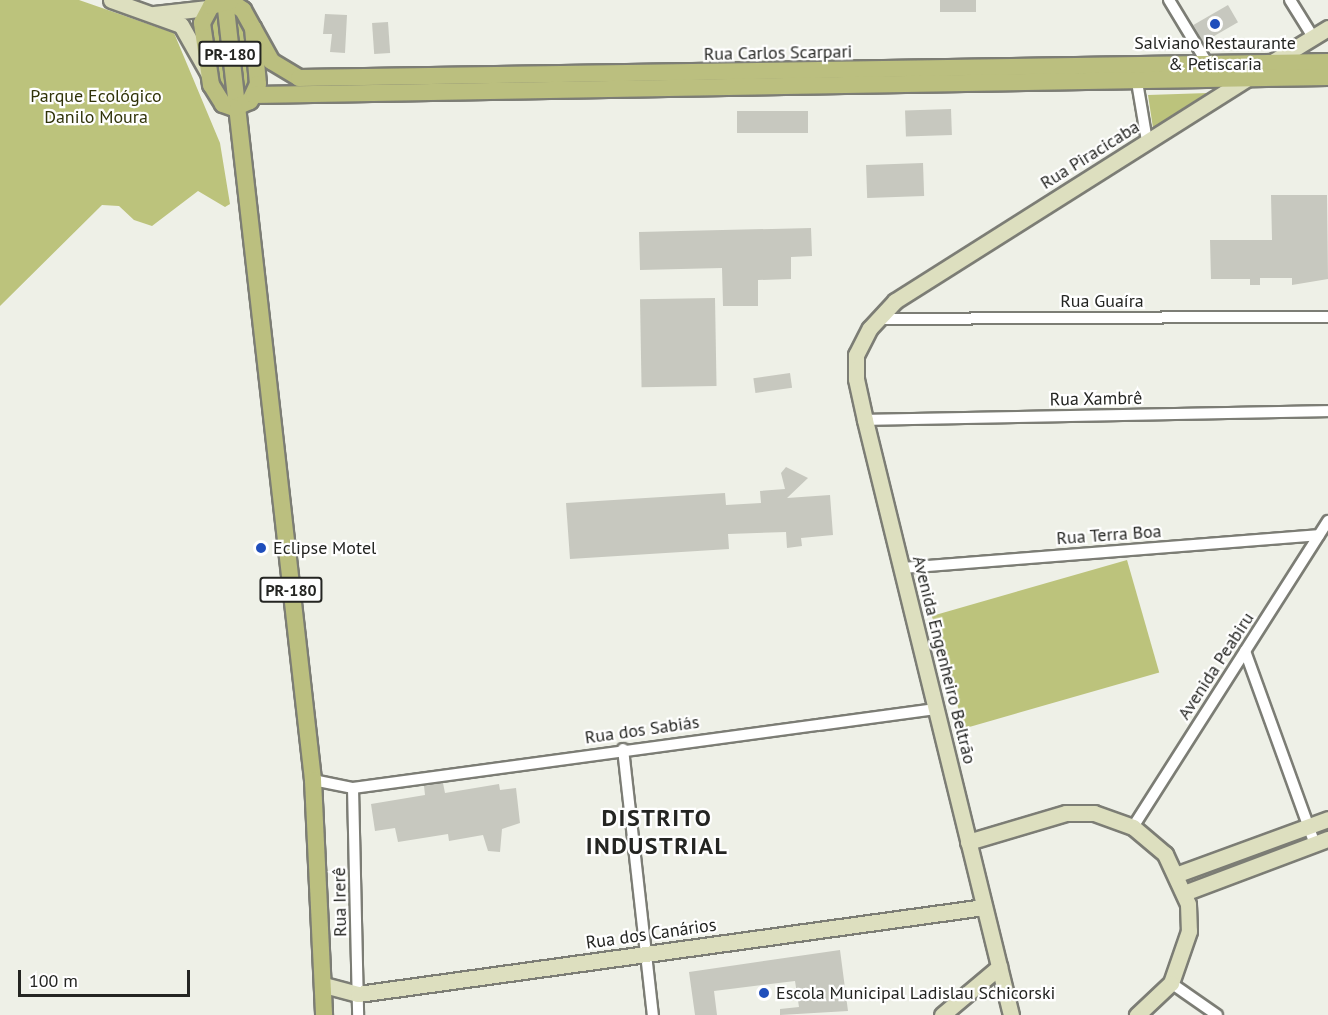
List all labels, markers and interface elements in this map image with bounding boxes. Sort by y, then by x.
marker: Salviano Restaurante & Petiscaria [1208,17,1222,31]
place label: Salviano Restaurante & Petiscaria [1134,33,1296,76]
road number: PR-180 [197,41,263,67]
street label: Rua Carlos Scarpari [704,41,852,65]
park label: Parque Ecológico Danilo Moura [30,86,162,128]
street label: Rua Piracicaba [1037,116,1143,194]
street label: Rua Guaíra [1060,290,1144,312]
street label: Rua Xambrê [1049,387,1143,411]
street label: Rua Terra Boa [1055,521,1163,549]
place label: Eclipse Motel [273,537,376,559]
marker: Eclipse Motel [254,541,268,555]
street label: Avenida Engenheiro Beltrão [908,554,980,766]
road number: PR-180 [258,577,324,603]
street label: Avenida Peabiru [1173,608,1259,724]
street label: Rua dos Sabiás [583,711,701,749]
district label: DISTRITO INDUSTRIAL [586,804,728,860]
street label: Rua Irerê [329,867,351,937]
street label: Rua dos Canários [584,914,718,954]
scale bar [21,958,194,996]
text: 100 m [29,969,78,992]
place label: Escola Municipal Ladislau Schicorski [776,982,1055,1004]
marker: Escola Municipal Ladislau Schicorski [757,986,771,1000]

